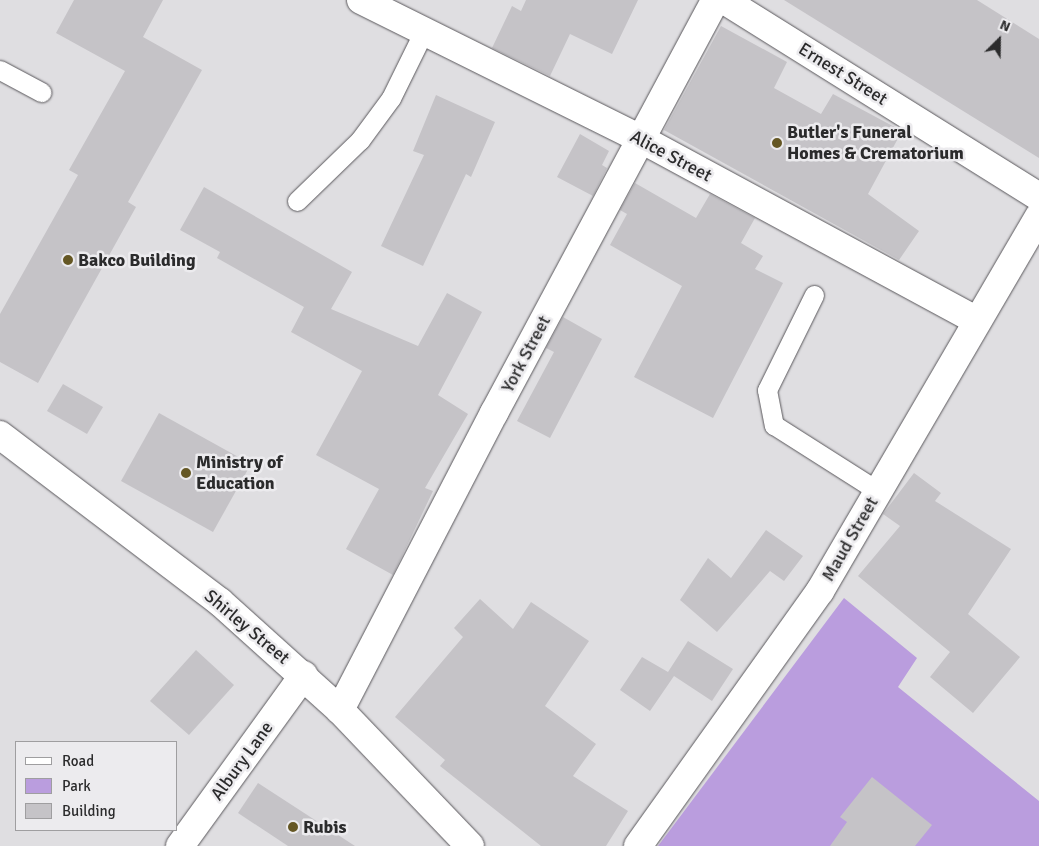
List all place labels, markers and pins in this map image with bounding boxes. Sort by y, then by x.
place label: Butler's Funeral Homes & Crematorium [787,122,964,164]
marker: Butler's Funeral Homes & Crematorium [771,137,783,149]
place label: Bakco Building [78,249,196,271]
marker: Bakco Building [62,254,74,266]
place label: Ministry of Education [196,452,283,494]
marker: Ministry of Education [180,467,192,479]
place label: Rubis [303,816,347,838]
marker: Rubis [287,821,299,833]

